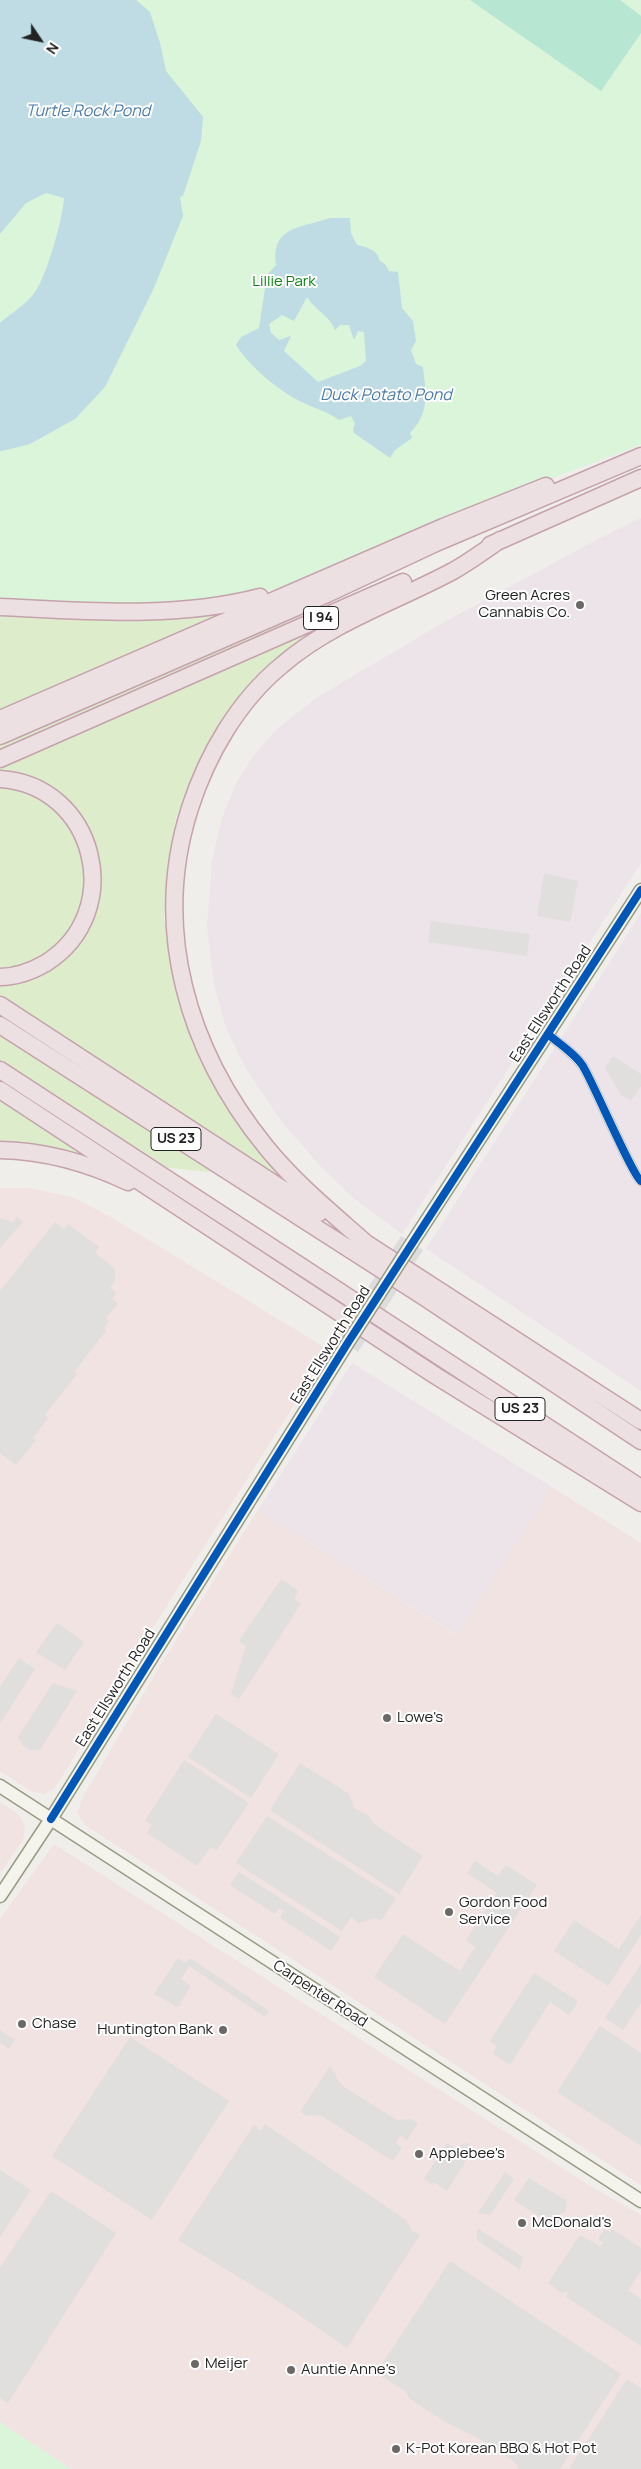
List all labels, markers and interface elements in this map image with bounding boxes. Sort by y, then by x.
north arrow [15,15,65,65]
text: N [42,39,64,58]
water label: Turtle Rock Pond [26,102,150,122]
park label: Lillie Park [252,273,316,291]
water label: Duck Potato Pond [320,386,452,406]
place label: Green Acres Cannabis Co. [478,587,570,622]
marker: Green Acres Cannabis Co. [574,599,586,611]
road number: I 94 [304,606,338,630]
street label: East Ellsworth Road [506,942,596,1066]
road number: US 23 [151,1128,201,1150]
street label: East Ellsworth Road [287,1283,375,1407]
road number: US 23 [495,1398,545,1420]
street label: East Ellsworth Road [72,1626,160,1750]
place label: Lowe's [397,1709,443,1727]
marker: Lowe's [381,1712,393,1724]
place label: Gordon Food Service [459,1894,547,1929]
marker: Gordon Food Service [443,1906,455,1918]
street label: Carpenter Road [269,1957,371,2031]
place label: Chase [32,2015,77,2033]
marker: Chase [16,2018,28,2030]
place label: Huntington Bank [97,2021,213,2039]
marker: Huntington Bank [217,2024,229,2036]
place label: Applebee's [429,2145,505,2163]
marker: Applebee's [413,2148,425,2160]
place label: McDonald's [532,2214,611,2232]
marker: McDonald's [516,2217,528,2229]
place label: Meijer [205,2355,248,2373]
marker: Meijer [189,2358,201,2370]
place label: Auntie Anne's [301,2361,396,2379]
marker: Auntie Anne's [285,2364,297,2376]
place label: K-Pot Korean BBQ & Hot Pot [406,2440,596,2458]
marker: K-Pot Korean BBQ & Hot Pot [390,2443,402,2455]

